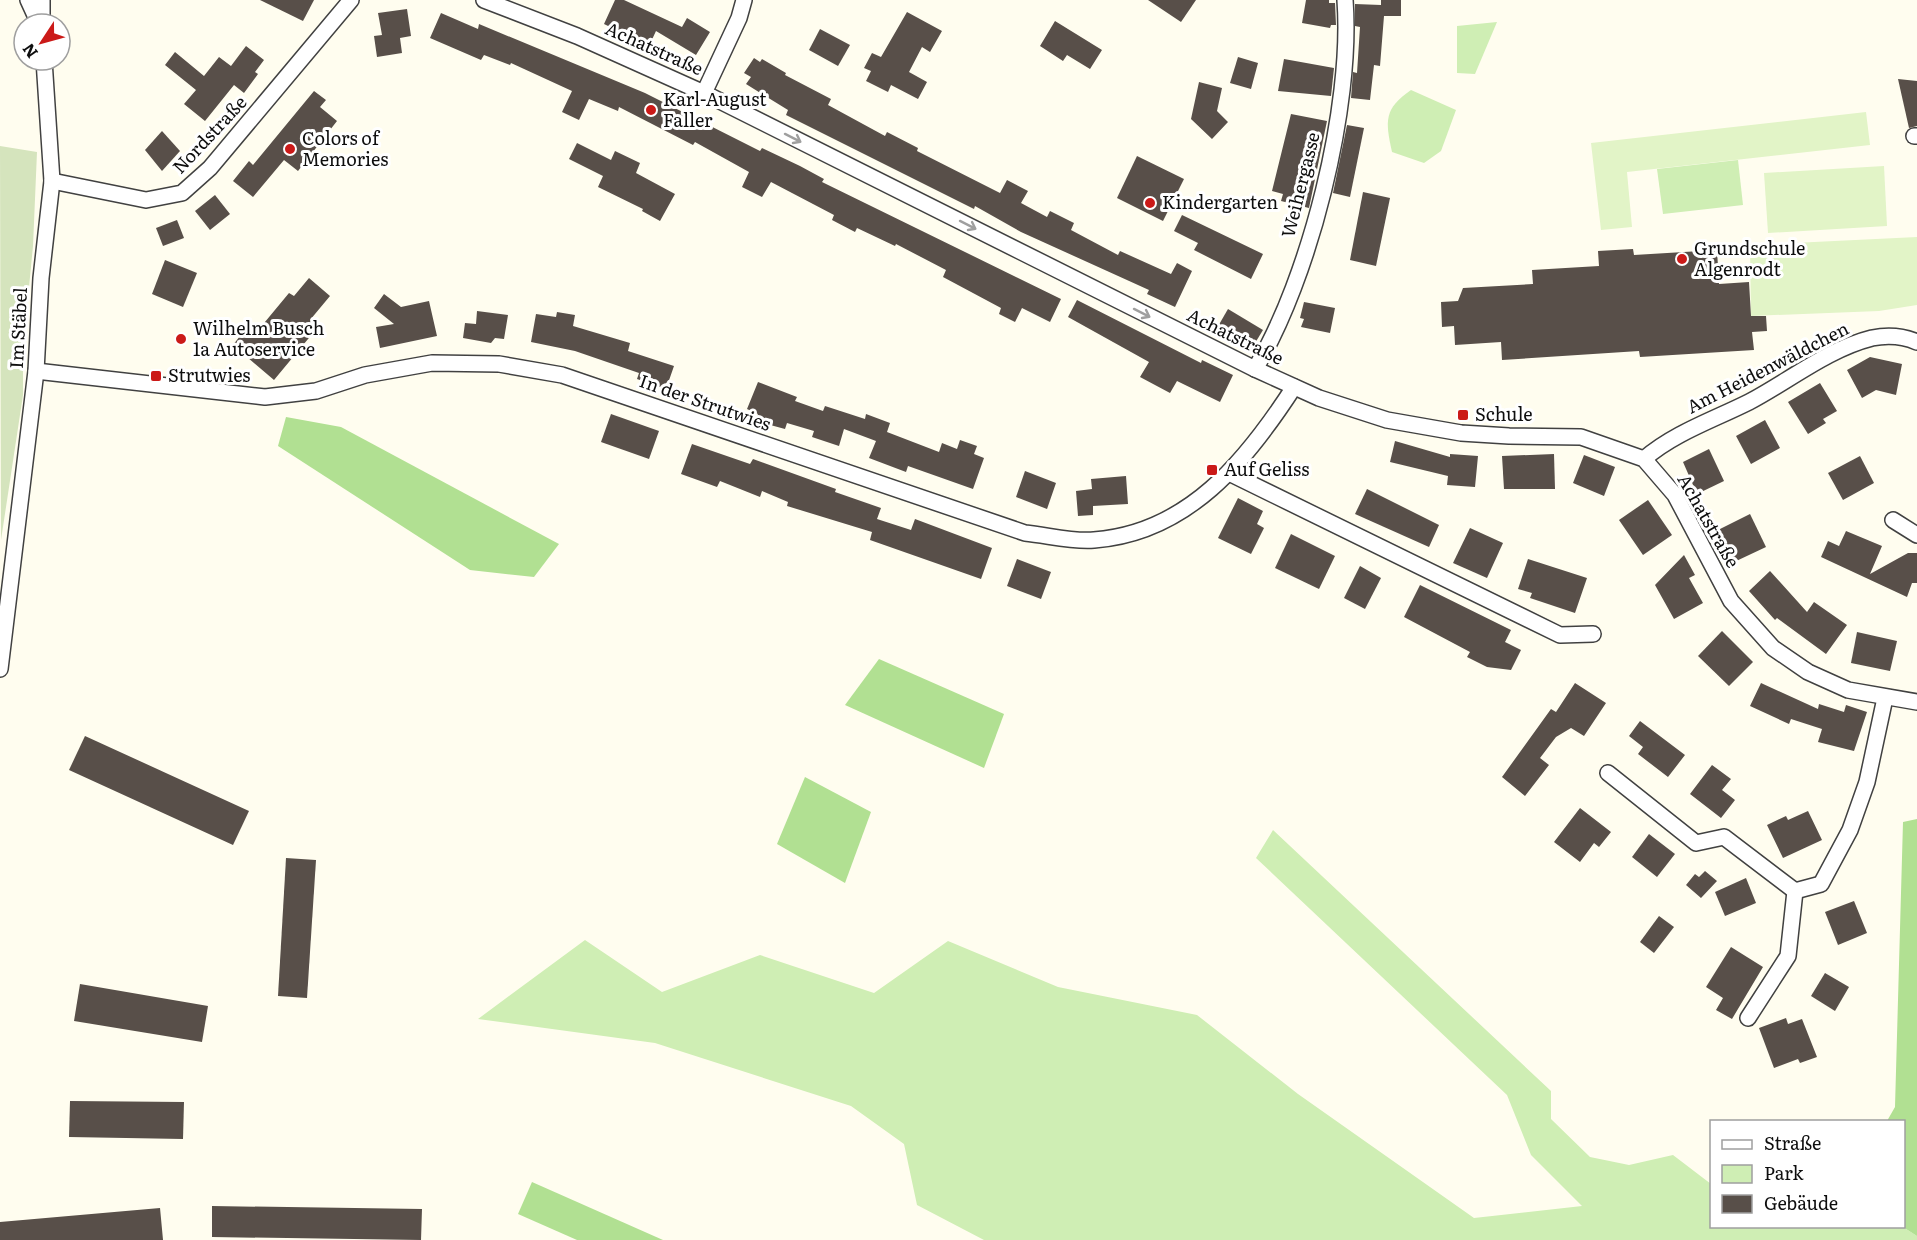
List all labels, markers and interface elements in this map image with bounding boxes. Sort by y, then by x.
north arrow [12,12,72,72]
street label: Achatstraße [601,14,708,81]
text: N [15,39,43,64]
place label: Karl-August Faller [663,85,767,133]
street label: Nordstraße [165,89,252,179]
marker: Karl-August Faller [644,103,658,117]
place label: Colors of Memories [302,124,388,172]
street label: Weihergasse [1273,129,1326,240]
one-way arrow [784,133,802,144]
marker: Colors of Memories [283,142,297,156]
place label: Kindergarten [1162,188,1278,215]
marker: Kindergarten [1143,196,1157,210]
one-way arrow [958,220,976,232]
place label: Grundschule Algenrodt [1694,234,1805,282]
marker: Grundschule Algenrodt [1675,252,1689,266]
street label: Im Stäbel [2,287,33,369]
street label: Achatstraße [1183,301,1289,371]
one-way arrow [1133,307,1151,319]
place label: Wilhelm Busch 1a Autoservice [193,314,324,362]
street label: Am Heidenwäldchen [1682,314,1853,419]
marker: Wilhelm Busch 1a Autoservice [174,332,188,346]
place label: Strutwies [168,361,250,388]
street label: In der Strutwies [636,366,775,437]
marker: Strutwies [149,369,163,383]
place label: Schule [1475,400,1533,427]
marker: Schule [1456,408,1470,422]
place label: Auf Geliss [1224,455,1309,482]
marker: Auf Geliss [1205,463,1219,477]
street label: Achatstraße [1671,468,1747,572]
legend [1710,1120,1905,1228]
text: Straße [1764,1129,1821,1156]
text: Park [1764,1159,1805,1186]
text: Gebäude [1764,1189,1838,1216]

